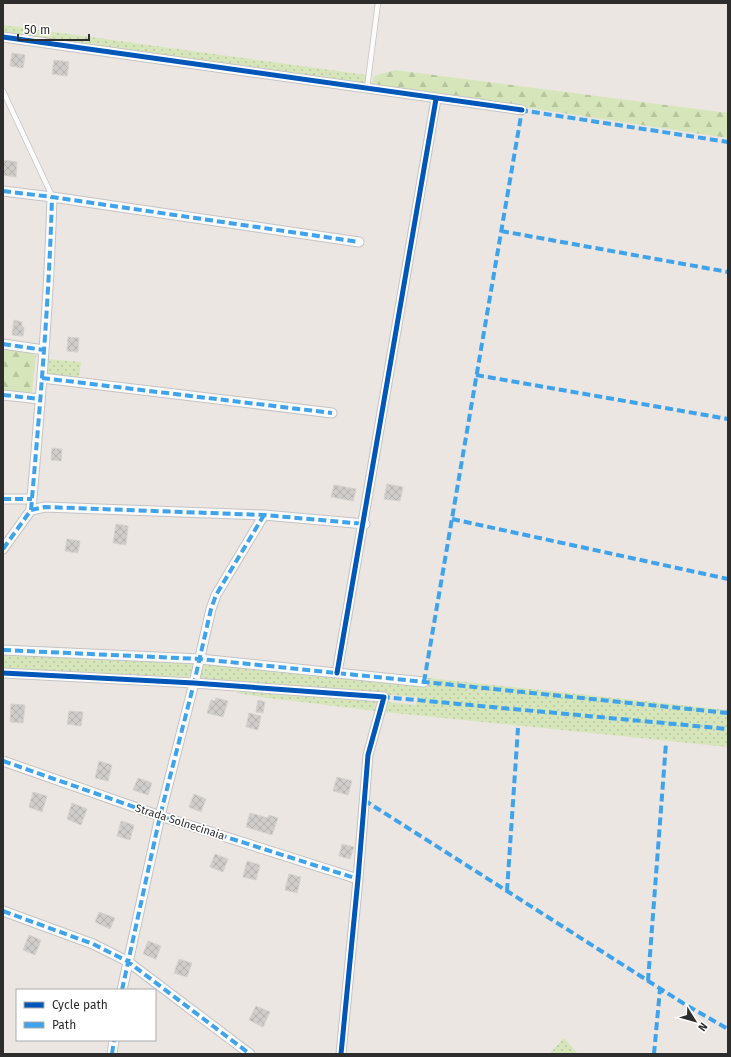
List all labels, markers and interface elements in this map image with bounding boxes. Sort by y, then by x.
scale bar [18,16,89,42]
text: 50 m [24,23,50,37]
street label: Strada Solnecinaia [134,801,226,843]
legend [16,989,156,1041]
text: Cycle path [52,998,108,1012]
north arrow [675,1001,715,1041]
text: Path [52,1018,76,1032]
text: N [695,1020,710,1034]

